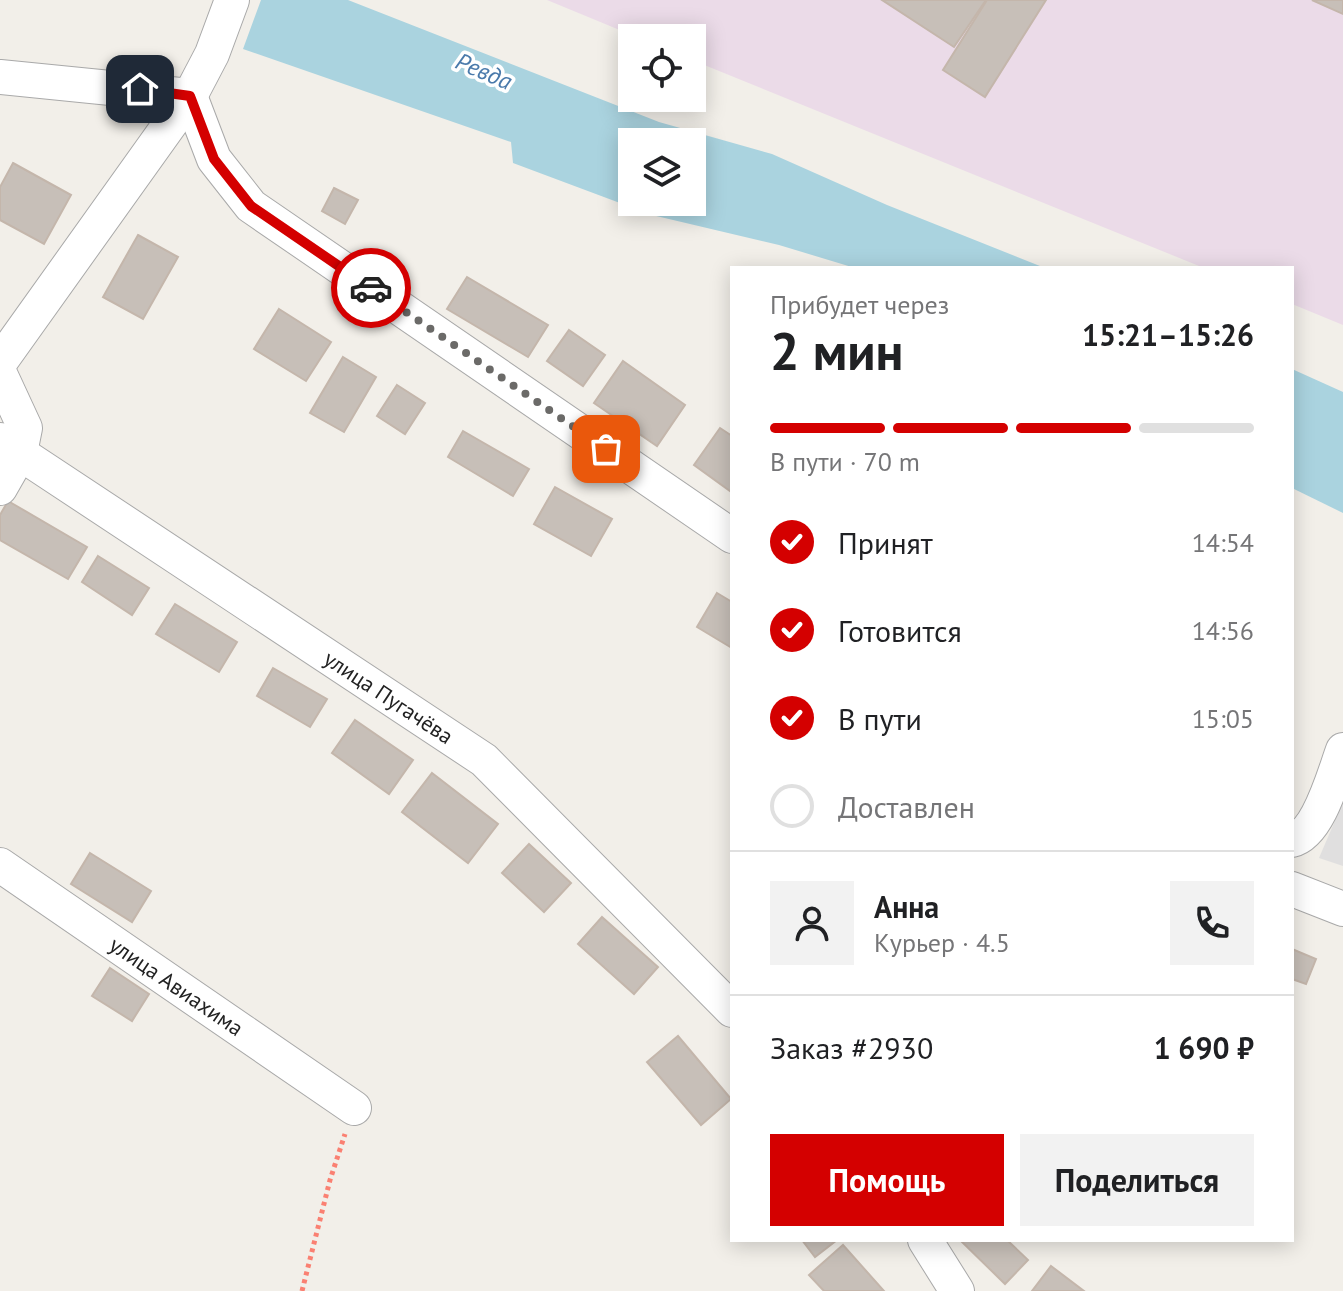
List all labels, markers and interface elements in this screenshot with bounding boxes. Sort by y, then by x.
map controls [618,24,706,216]
button: locate [618,24,706,112]
water label: Ревда [451,45,517,97]
pin [106,55,174,123]
icon: home [118,67,162,111]
button: layers [618,128,706,216]
courier [331,248,411,328]
icon: car [349,266,393,310]
text: Прибудет через [770,288,949,321]
text: 15:21–15:26 [1082,315,1254,354]
text: 2 мин [770,317,904,384]
pin [572,415,640,483]
icon: bag [584,427,628,471]
text: В пути · 70 m [770,445,920,478]
icon: check [770,520,814,564]
text: Принят [838,523,933,562]
text: 14:54 [1192,526,1254,559]
icon: check [770,608,814,652]
text: Готовится [838,611,962,650]
text: 14:56 [1192,614,1254,647]
street label: улица Пугачёва [319,644,459,750]
icon: check [770,696,814,740]
text: В пути [838,699,922,738]
text: 15:05 [1192,702,1254,735]
text: Доставлен [838,787,975,826]
button: person [770,881,854,965]
button: phone [1170,881,1254,965]
text: Анна [874,887,939,926]
text: Курьер · 4.5 [874,926,1010,959]
street label: улица Авиахима [104,930,249,1042]
text: Заказ #2930 [770,1028,933,1067]
text: 1 690 ₽ [1154,1028,1254,1067]
button: Помощь [770,1134,1004,1226]
button: Поделиться [1020,1134,1254,1226]

